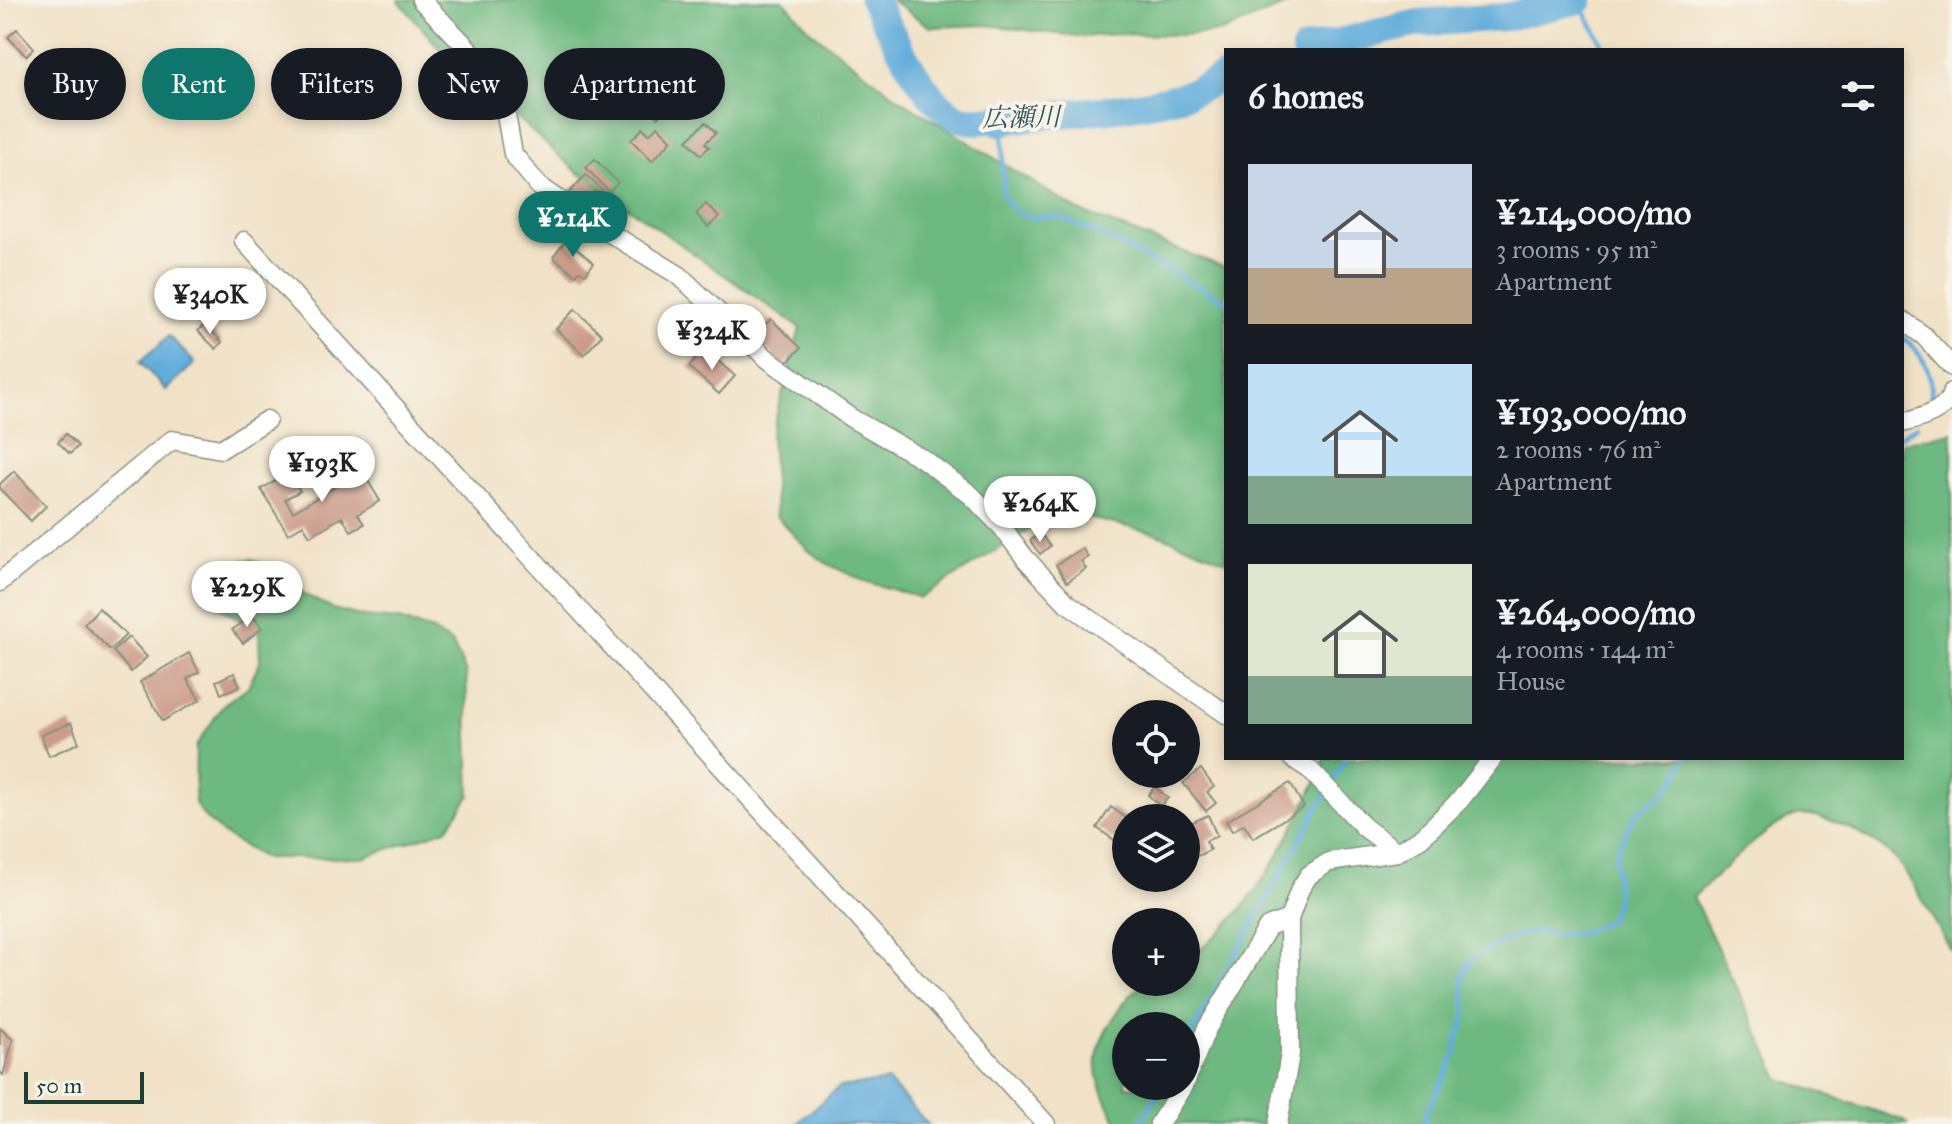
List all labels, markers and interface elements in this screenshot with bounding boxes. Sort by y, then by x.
chip: Buy [24,48,126,120]
chip: Rent [142,48,255,120]
chip: Filters [271,48,402,120]
chip: New [418,48,528,120]
chip: Apartment [544,48,725,120]
icon: filters [1836,74,1880,118]
text: 6 homes [1248,76,1364,117]
water label: 広瀬川 [982,100,1063,134]
pin: ¥214K [517,191,629,259]
text: ¥214,000/mo [1496,192,1691,233]
icon: home [1312,196,1408,292]
text: ¥214K [536,201,610,233]
text: 3 rooms · 95 m² [1496,233,1657,265]
text: Apartment [1496,265,1612,297]
pin: ¥340K [154,268,266,336]
text: ¥340K [172,278,248,310]
pin: ¥324K [656,304,768,372]
text: ¥324K [675,314,749,346]
text: ¥193,000/mo [1496,392,1687,433]
icon: home [1312,396,1408,492]
text: 2 rooms · 76 m² [1496,433,1661,465]
pin: ¥193K [266,436,378,504]
text: ¥193K [287,446,357,478]
text: Apartment [1496,465,1612,497]
pin: ¥264K [984,476,1096,544]
text: ¥264K [1002,486,1078,518]
pin: ¥229K [191,561,303,629]
text: ¥229K [209,571,285,603]
text: ¥264,000/mo [1496,592,1695,633]
icon: home [1312,596,1408,692]
text: 4 rooms · 144 m² [1496,633,1675,665]
text: House [1496,665,1566,697]
map controls [1112,700,1200,1100]
button: locate [1112,700,1200,788]
button: layers [1112,804,1200,892]
button: + [1112,908,1200,996]
button: − [1112,1012,1200,1100]
scale bar [24,1068,144,1104]
text: 50 m [36,1072,82,1099]

